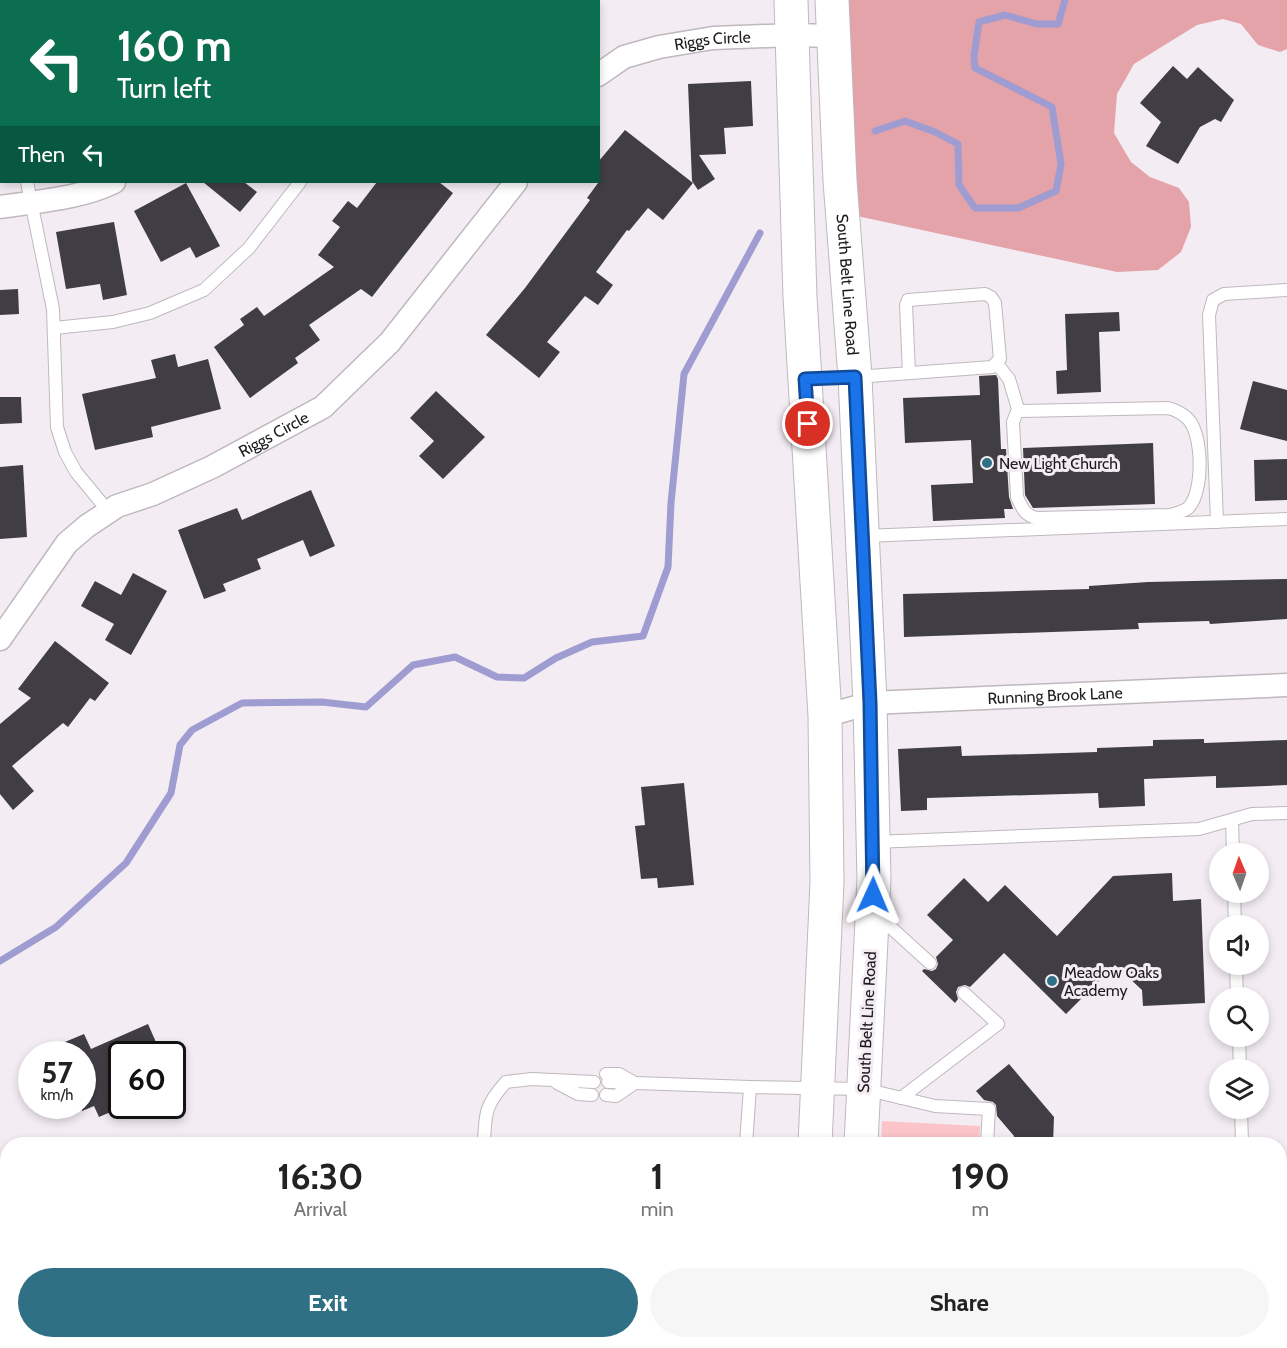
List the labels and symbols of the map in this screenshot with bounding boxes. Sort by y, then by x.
street label: Riggs Circle [673,27,751,54]
street label: South Belt Line Road [833,213,863,356]
pin [782,398,833,449]
street label: Riggs Circle [235,407,312,460]
place label: New Light Church [999,454,1118,473]
marker: New Light Church [980,456,994,470]
street label: Running Brook Lane [987,683,1123,707]
north arrow [1209,843,1269,903]
position arrow [841,863,905,927]
street label: South Belt Line Road [854,951,880,1093]
place label: Meadow Oaks Academy [1064,963,1159,1000]
marker: Meadow Oaks Academy [1045,974,1059,988]
speed limit sign: 60 [108,1041,186,1119]

